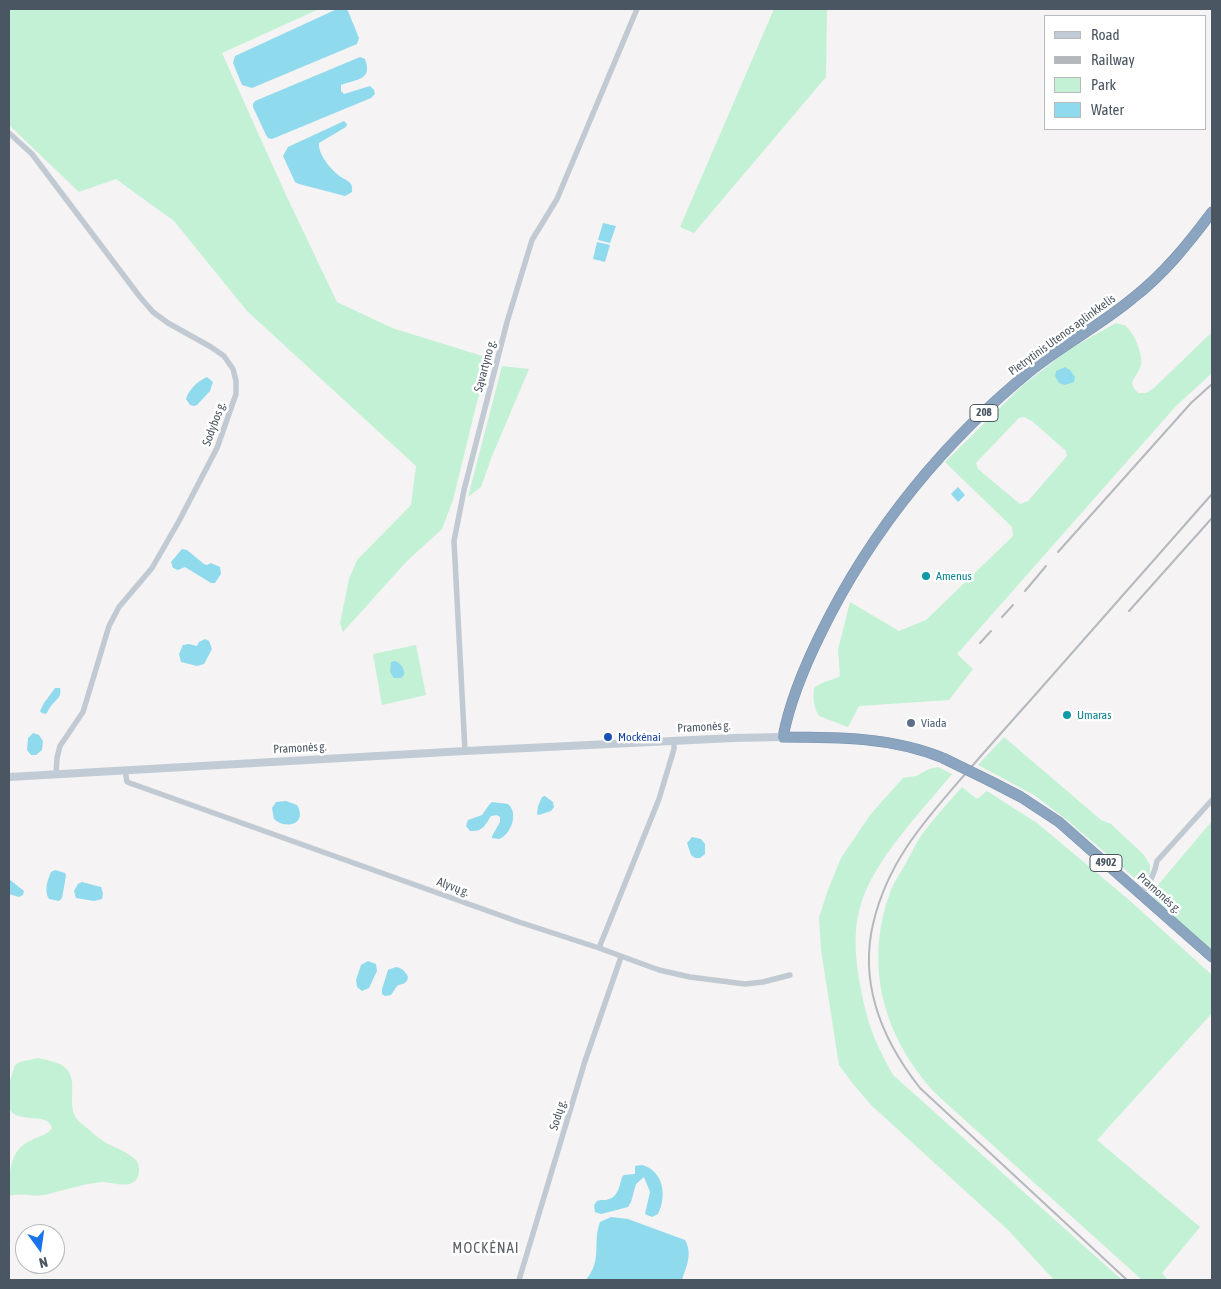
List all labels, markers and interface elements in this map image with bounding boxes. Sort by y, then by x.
legend [1044,15,1206,130]
text: Road [1091,26,1120,43]
text: Railway [1091,51,1135,68]
text: Park [1091,76,1116,93]
text: Water [1091,101,1124,118]
street label: Pietrytinis Utenos aplinkkelis [1006,291,1118,379]
street label: Sąvartyno g. [471,338,499,394]
street label: Sodybos g. [199,400,229,448]
road number: 208 [970,404,998,422]
place label: Amenus [936,569,972,583]
marker: Amenus [920,570,932,582]
place label: Umaras [1077,708,1111,722]
marker: Umaras [1061,709,1073,721]
place label: Viada [921,716,946,730]
marker: Viada [905,717,917,729]
street label: Pramonės g. [677,718,731,736]
place label: Mockėnai [618,730,661,744]
marker: Mockėnai [602,731,614,743]
street label: Pramonės g. [273,739,327,757]
road number: 4902 [1090,854,1122,871]
street label: Pramonės g. [1134,870,1184,916]
street label: Alyvų g. [435,874,471,900]
street label: Sodų g. [547,1098,569,1132]
north arrow [15,1224,65,1274]
district label: MOCKĖNAI [451,1239,521,1257]
text: N [37,1254,49,1271]

